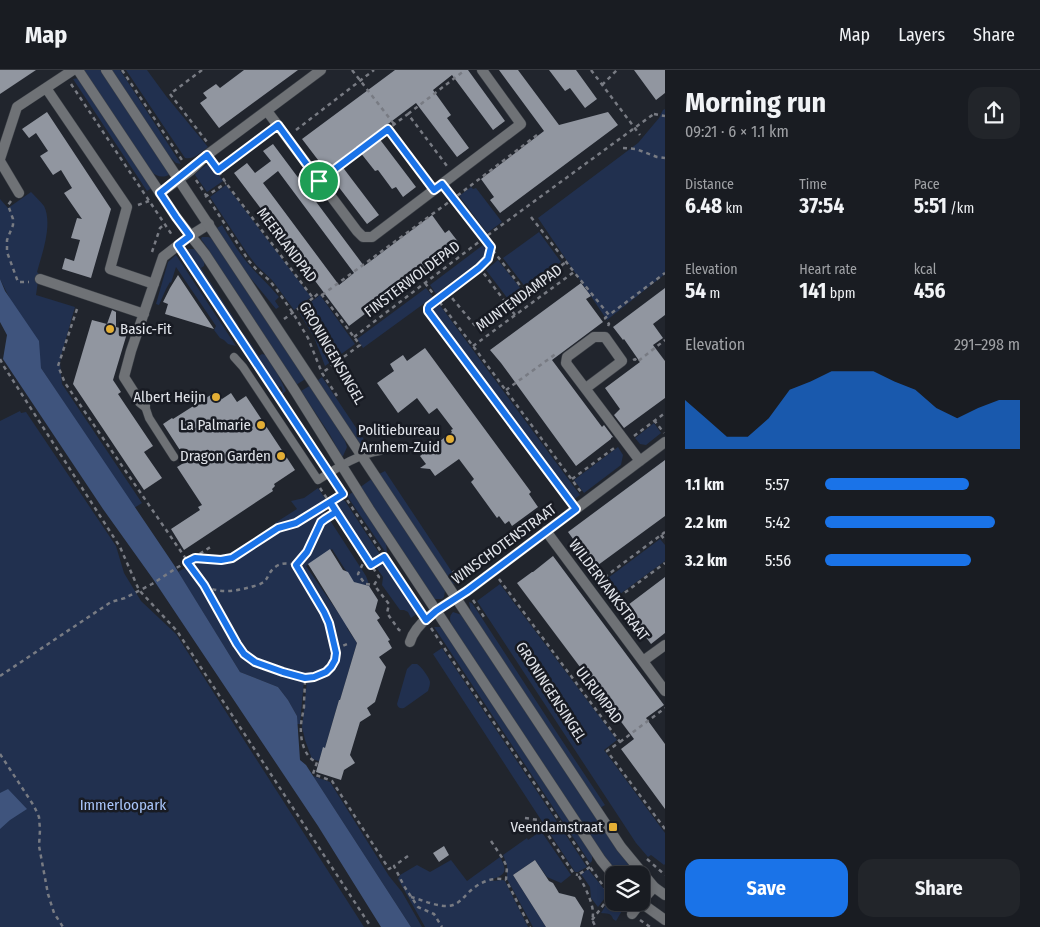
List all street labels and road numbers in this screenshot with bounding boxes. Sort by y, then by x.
street label: MEERLANDPAD [253,204,321,286]
street label: FINSTERWOLDEPAD [360,237,464,321]
street label: MUNTENDAMPAD [472,261,566,335]
street label: GRONINGENSINGEL [295,298,369,408]
street label: WINSCHOTENSTRAAT [448,500,560,588]
street label: WILDERVANKSTRAAT [565,536,653,644]
street label: GRONINGENSINGEL [512,639,590,746]
street label: ULRUMPAD [572,663,626,727]

